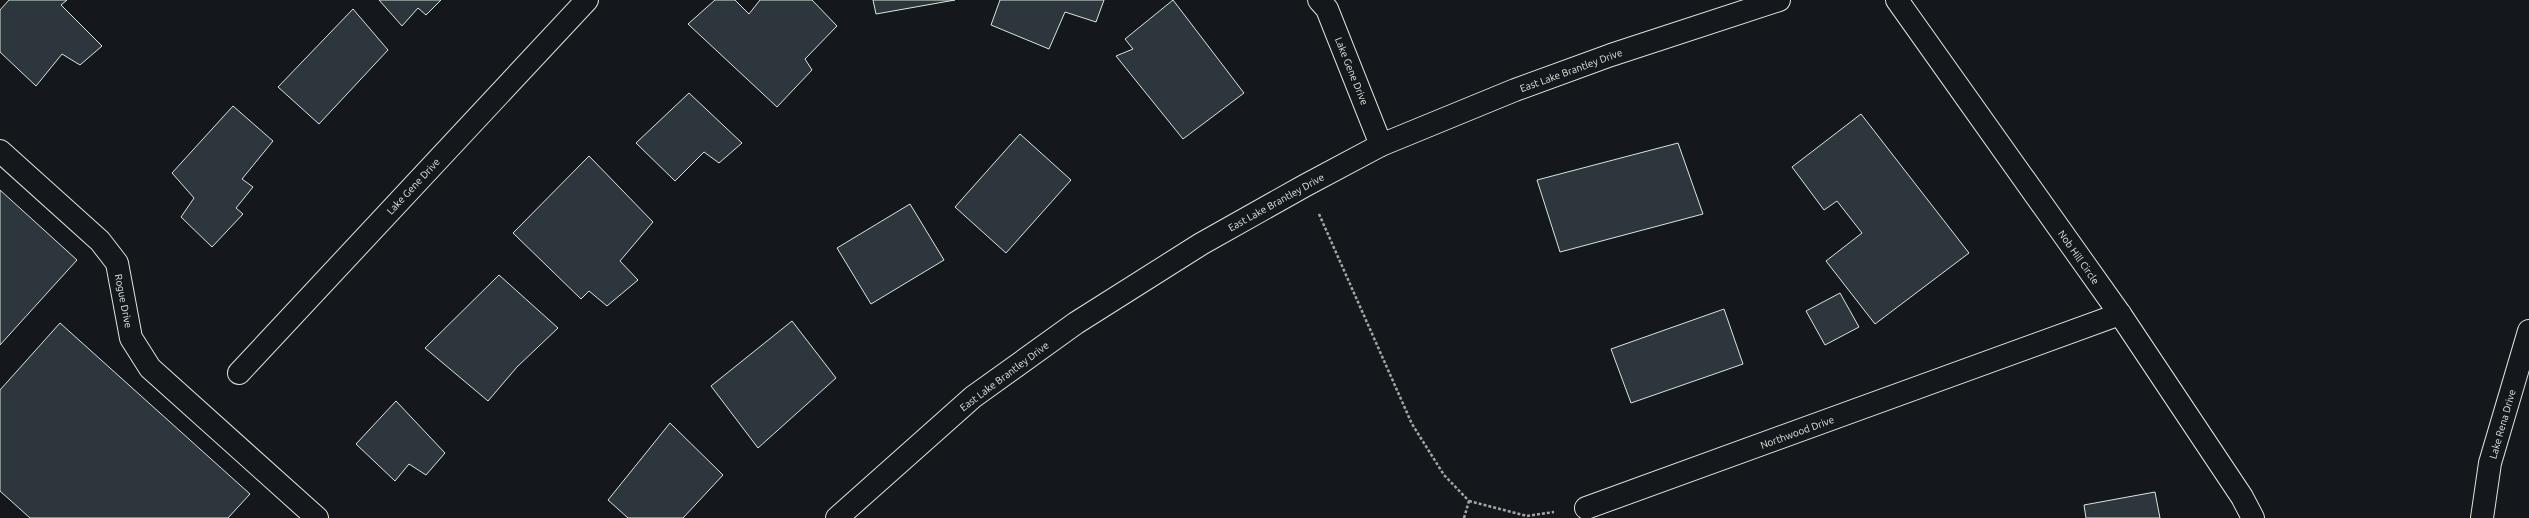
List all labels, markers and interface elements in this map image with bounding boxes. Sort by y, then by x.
street label: Lake Gene Drive [1333,36,1370,107]
street label: East Lake Brantley Drive [1519,47,1624,94]
street label: Lake Gene Drive [385,156,442,217]
street label: East Lake Brantley Drive [1226,171,1326,233]
street label: Nob Hill Circle [2056,228,2101,286]
street label: Rogue Drive [113,273,134,329]
street label: East Lake Brantley Drive [958,339,1051,413]
street label: Lake Rena Drive [2487,388,2518,460]
street label: Northwood Drive [1759,414,1836,451]

